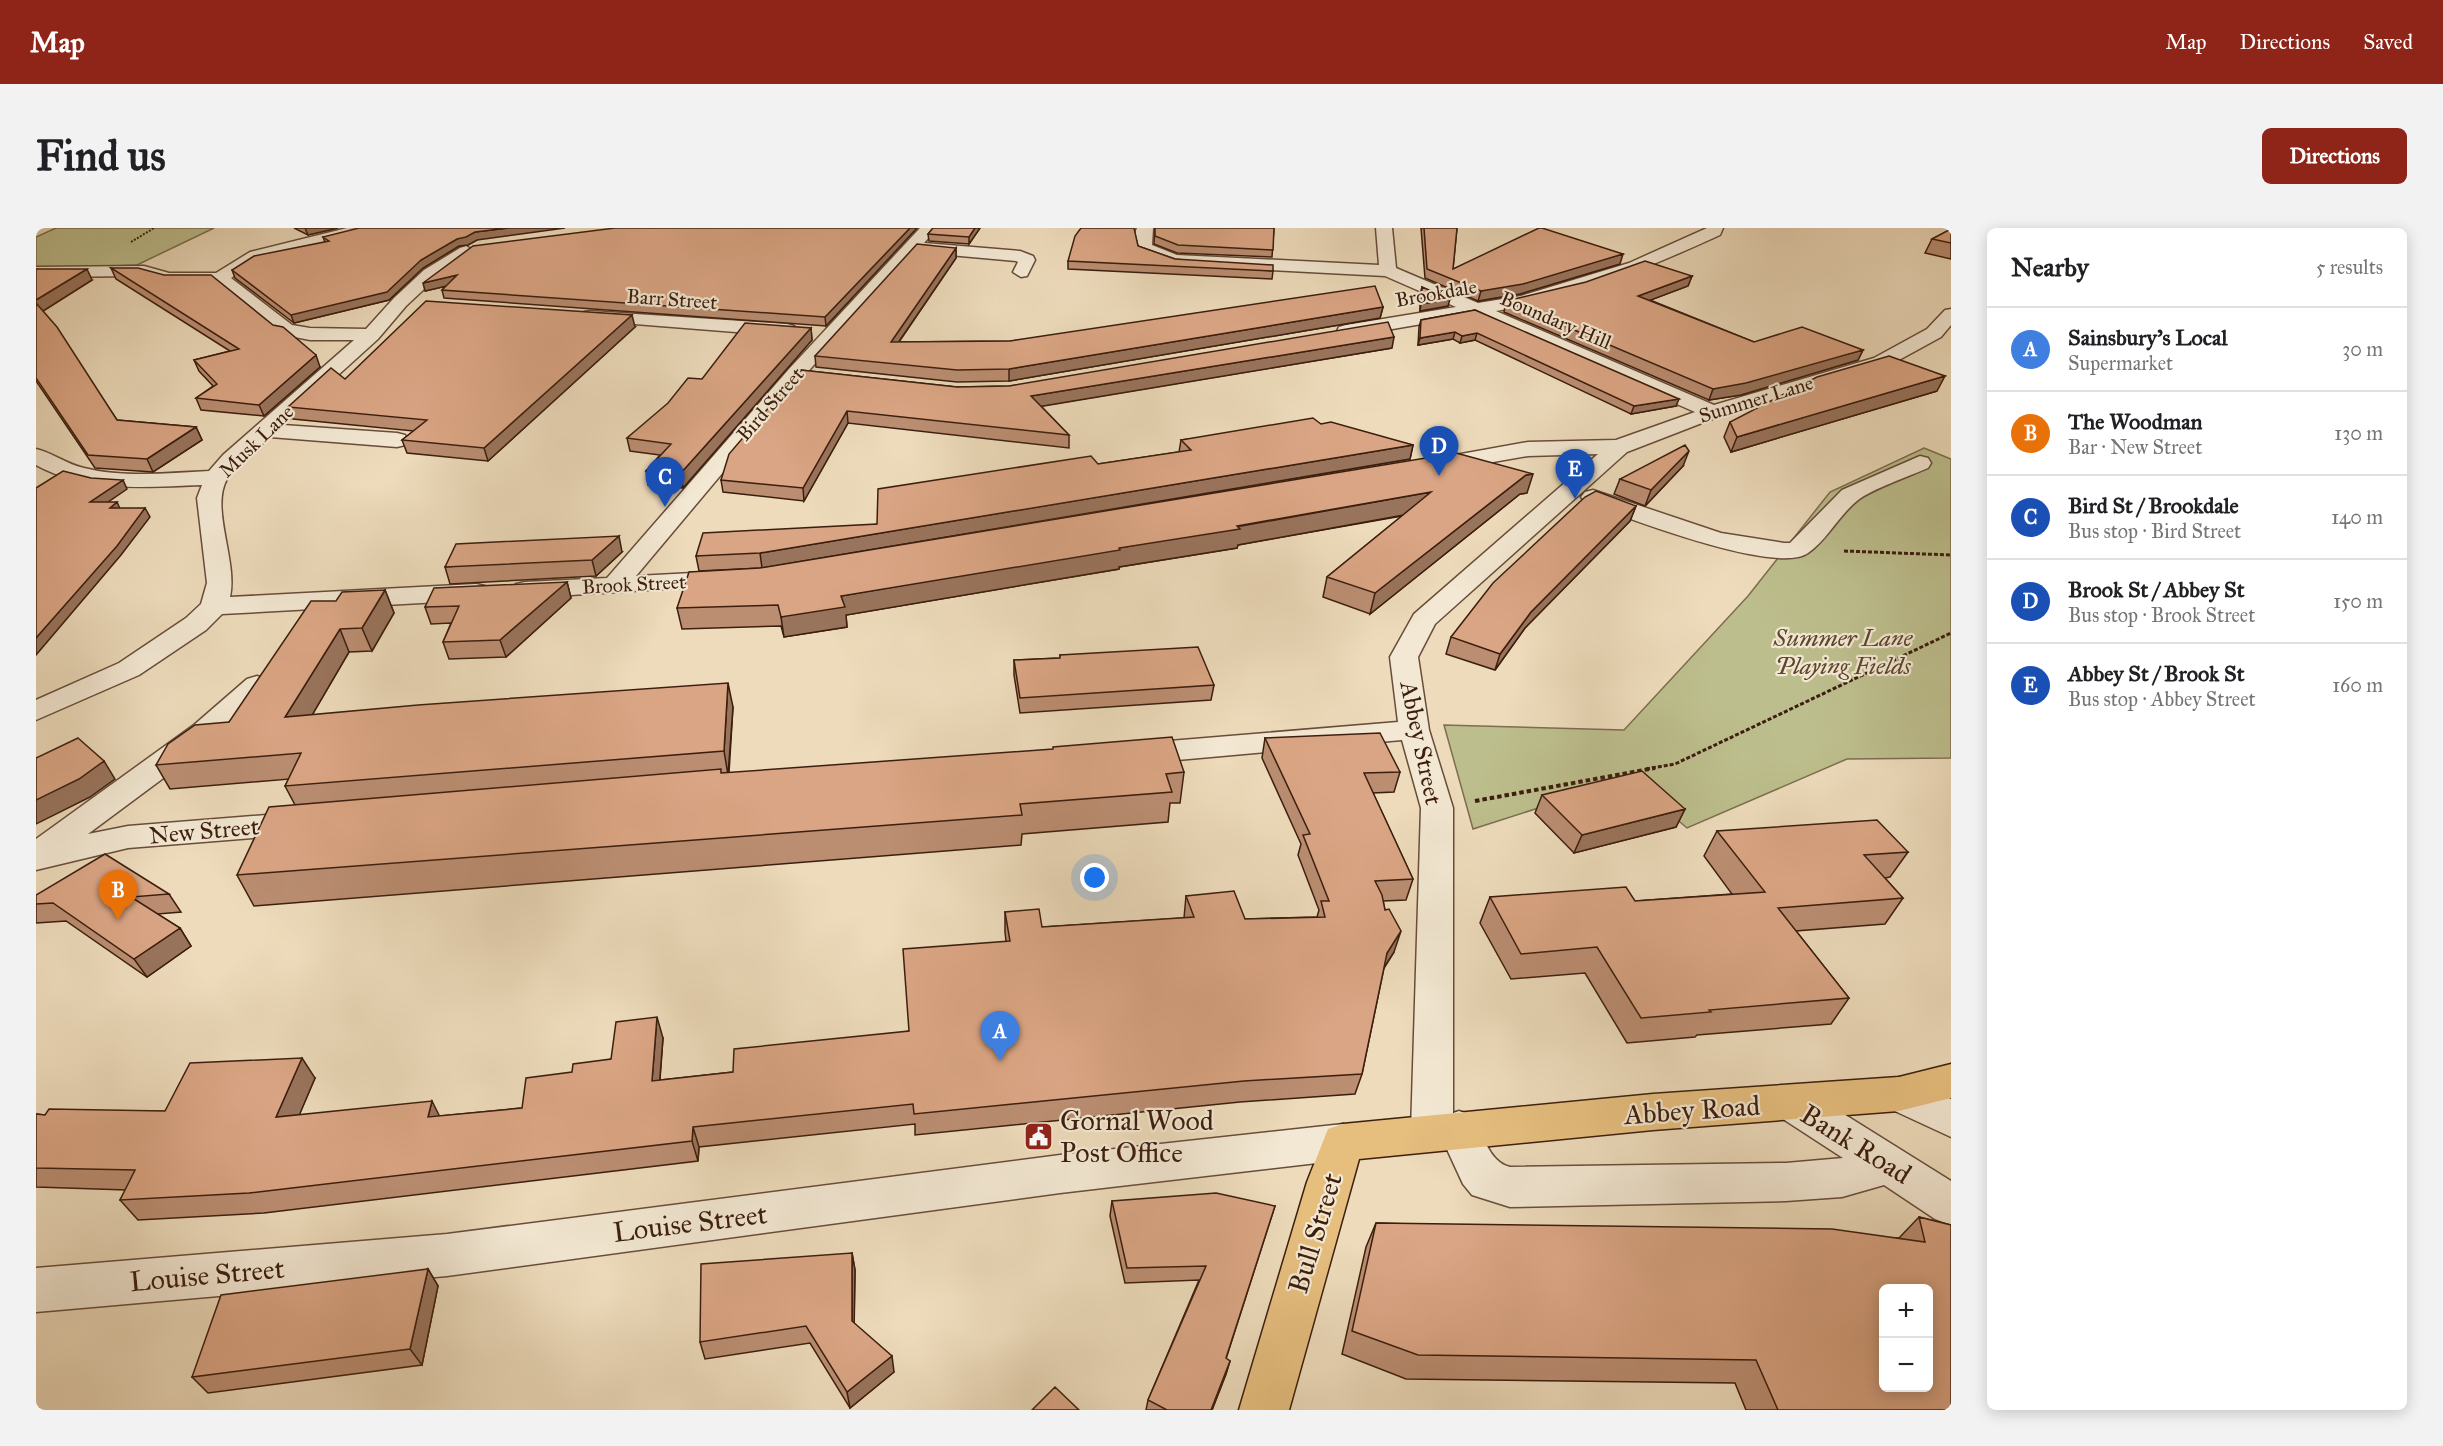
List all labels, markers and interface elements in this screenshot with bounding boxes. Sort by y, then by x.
text: Map [30,25,85,60]
text: Map [2166,29,2207,55]
text: Directions [2240,29,2330,55]
text: Saved [2363,29,2413,55]
button: Directions [2262,128,2407,184]
text: Find us [36,130,166,182]
text: Nearby [2011,251,2089,283]
text: 5 results [2316,255,2383,279]
street label: Brookdale [1393,274,1479,312]
street label: Barr Street [626,284,718,314]
street label: Boundary Hill [1497,286,1616,354]
text: Sainsbury's Local [2068,324,2227,351]
text: A [2024,337,2037,361]
text: 30 m [2342,337,2383,361]
text: Supermarket [2068,351,2173,375]
street label: Bird Street [731,362,809,446]
street label: Summer Lane [1696,370,1816,428]
street label: Musk Lane [214,400,298,482]
text: The Woodman [2068,408,2202,435]
text: B [2024,421,2037,445]
text: 130 m [2334,421,2383,445]
pin: D [1420,426,1458,476]
text: Bar · New Street [2068,435,2202,459]
pin: E [1556,450,1594,499]
pin: C [646,458,684,507]
text: Bird St / Brookdale [2068,492,2239,519]
text: C [2024,505,2037,529]
text: 140 m [2331,505,2383,529]
text: Bus stop · Bird Street [2068,519,2241,543]
street label: Brook Street [581,569,687,599]
text: Brook St / Abbey St [2068,576,2244,603]
text: D [2023,589,2038,613]
text: 150 m [2333,589,2383,613]
text: Bus stop · Brook Street [2068,603,2255,627]
park label: Summer Lane Playing Fields [1773,623,1914,681]
text: Abbey St / Brook St [2068,660,2244,687]
text: E [2023,673,2038,697]
text: 160 m [2332,673,2383,697]
street label: Abbey Street [1393,678,1449,808]
text: Bus stop · Abbey Street [2068,687,2256,711]
street label: New Street [148,811,261,851]
your location [1080,863,1109,892]
pin: B [98,870,137,920]
pin: A [980,1012,1020,1061]
street label: Abbey Road [1622,1088,1761,1132]
street label: Bank Road [1794,1096,1918,1192]
place label: Gornal Wood Post Office [1060,1103,1214,1170]
public building icon: Gornal Wood Post Office [1023,1120,1055,1152]
street label: Bull Street [1280,1168,1350,1297]
street label: Louise Street [611,1196,769,1250]
street label: Louise Street [128,1251,286,1299]
map controls [1879,1284,1933,1392]
button: + [1879,1284,1933,1338]
button: − [1879,1338,1933,1392]

